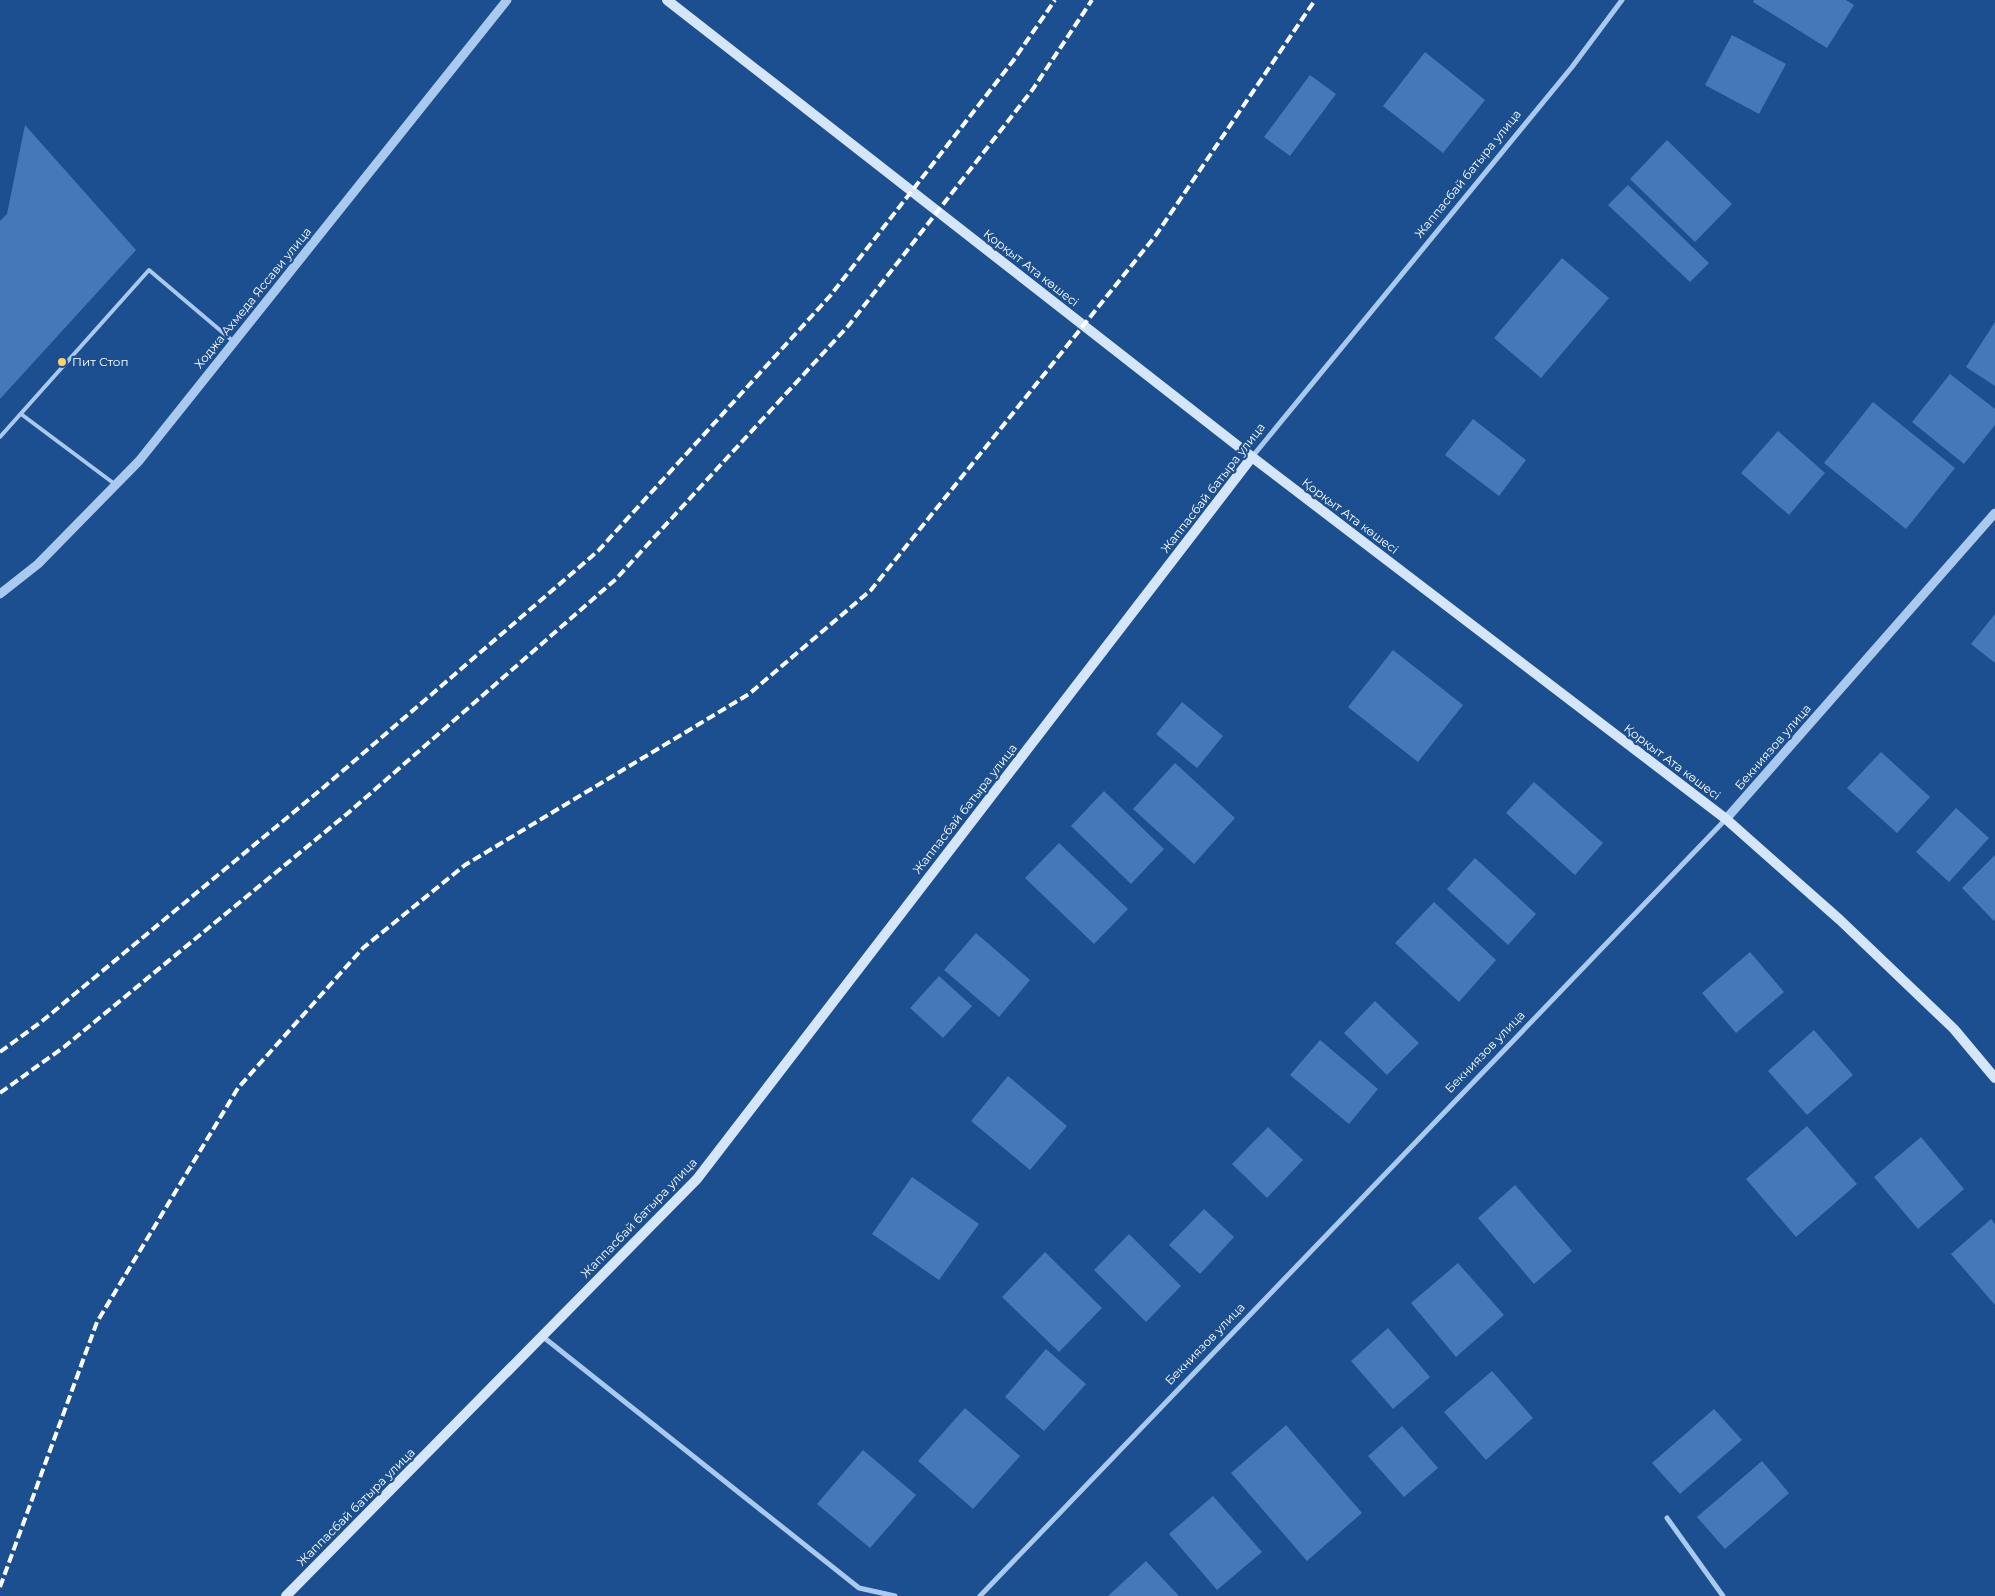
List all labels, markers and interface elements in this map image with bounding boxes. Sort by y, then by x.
street label: Жаппасбай батыра улица [1411,106,1524,241]
street label: Ходжа Ахмеда Яссави улица [191,224,314,371]
street label: Қорқыт Ата көшесі [981,226,1082,310]
place label: Пит Стоп [72,354,129,369]
marker: Пит Стоп [56,356,68,368]
street label: Жаппасбай батыра улица [1157,420,1268,556]
street label: Қорқыт Ата көшесі [1299,474,1401,557]
street label: Бекниязов улица [1731,701,1814,793]
street label: Қорқыт Ата көшесі [1621,720,1723,803]
street label: Жаппасбай батыра улица [909,741,1020,877]
street label: Бекниязов улица [1442,1007,1528,1096]
street label: Жаппасбай батыра улица [577,1155,700,1281]
street label: Бекниязов улица [1162,1299,1248,1388]
street label: Жаппасбай батыра улица [293,1444,418,1569]

